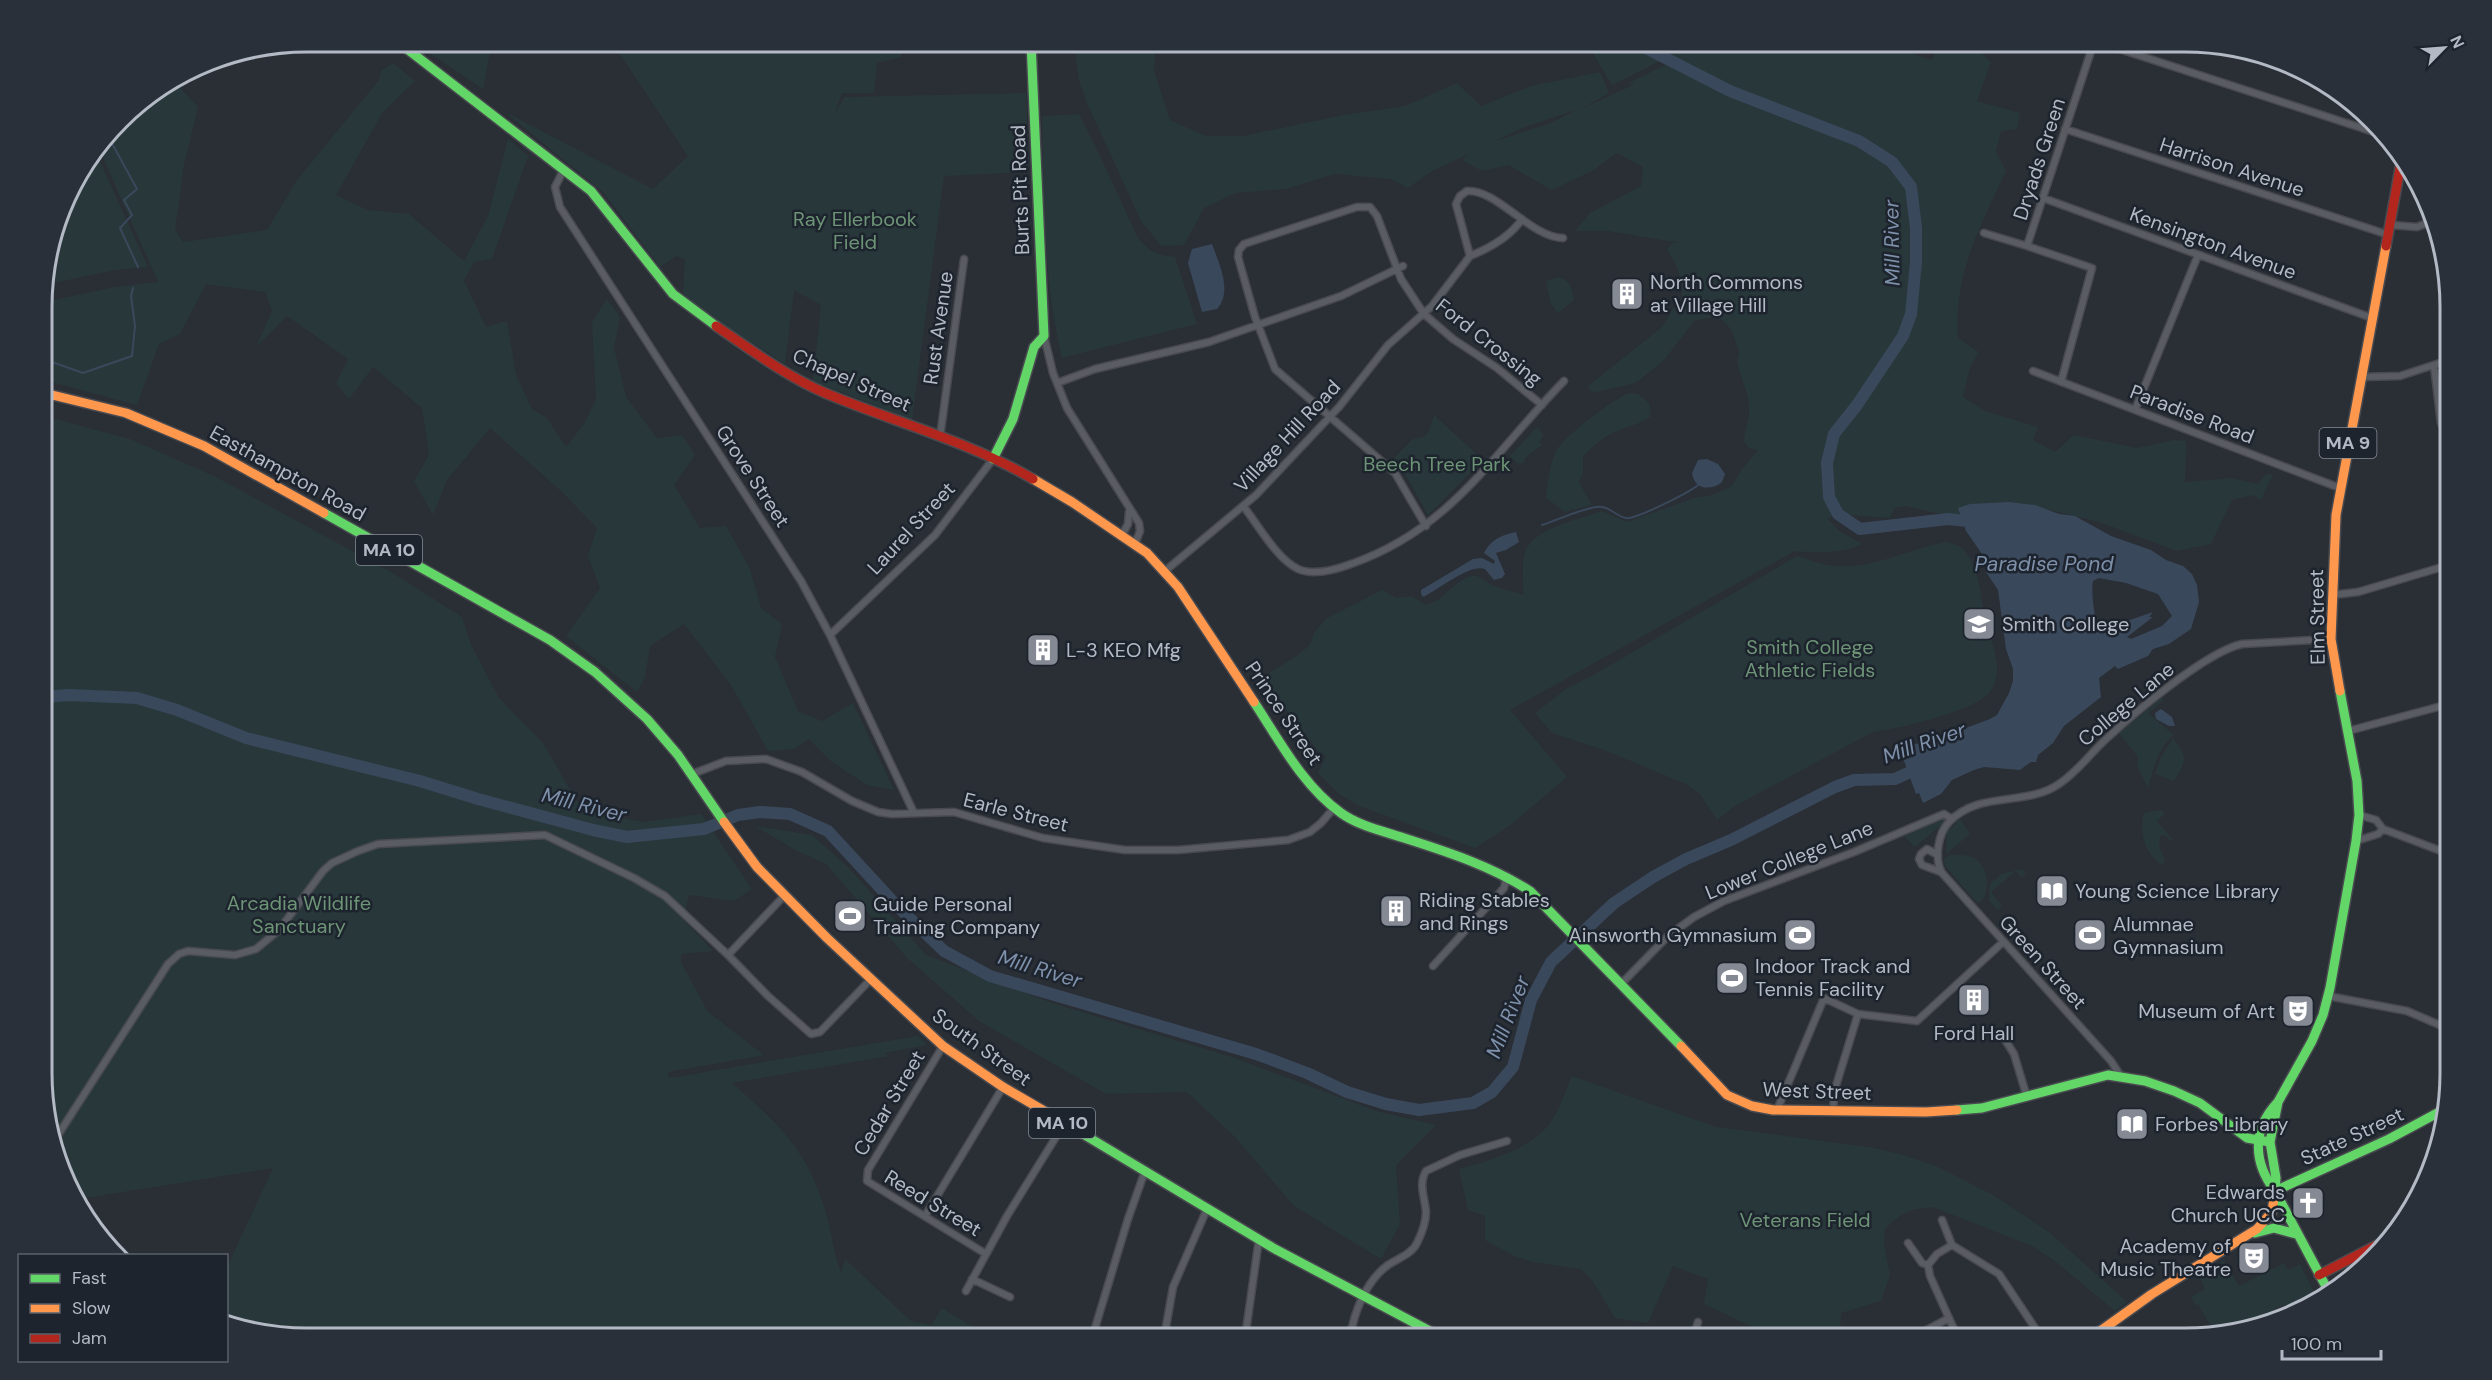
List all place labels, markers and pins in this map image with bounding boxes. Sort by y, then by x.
place label: North Commons at Village Hill [1650,269,1803,318]
building icon: North Commons at Village Hill [1609,276,1645,312]
school or university icon: Smith College [1961,606,1997,642]
place label: Smith College [2002,611,2129,637]
building icon: L-3 KEO Mfg [1025,632,1061,668]
place label: L-3 KEO Mfg [1066,637,1181,663]
library icon: Young Science Library [2034,873,2070,909]
place label: Young Science Library [2075,878,2280,904]
place label: Riding Stables and Rings [1419,887,1550,936]
place label: Guide Personal Training Company [873,891,1040,940]
building icon: Riding Stables and Rings [1378,893,1414,929]
sports icon: Guide Personal Training Company [832,898,868,934]
place label: Alumnae Gymnasium [2113,911,2224,960]
sports icon: Ainsworth Gymnasium [1782,917,1818,953]
sports icon: Alumnae Gymnasium [2072,917,2108,953]
place label: Ainsworth Gymnasium [1568,922,1777,948]
place label: Indoor Track and Tennis Facility [1755,953,1910,1002]
sports icon: Indoor Track and Tennis Facility [1714,960,1750,996]
building icon: Ford Hall [1956,982,1992,1018]
theatre icon: Museum of Art [2280,993,2316,1029]
place label: Museum of Art [2138,998,2275,1024]
place label: Ford Hall [1934,1020,2014,1046]
library icon: Forbes Library [2114,1106,2150,1142]
place label: Forbes Library [2155,1111,2288,1137]
place label: Edwards Church UCC [2171,1179,2285,1228]
church icon: Edwards Church UCC [2290,1185,2326,1221]
place label: Academy of Music Theatre [2100,1233,2231,1282]
theatre icon: Academy of Music Theatre [2236,1240,2272,1276]

